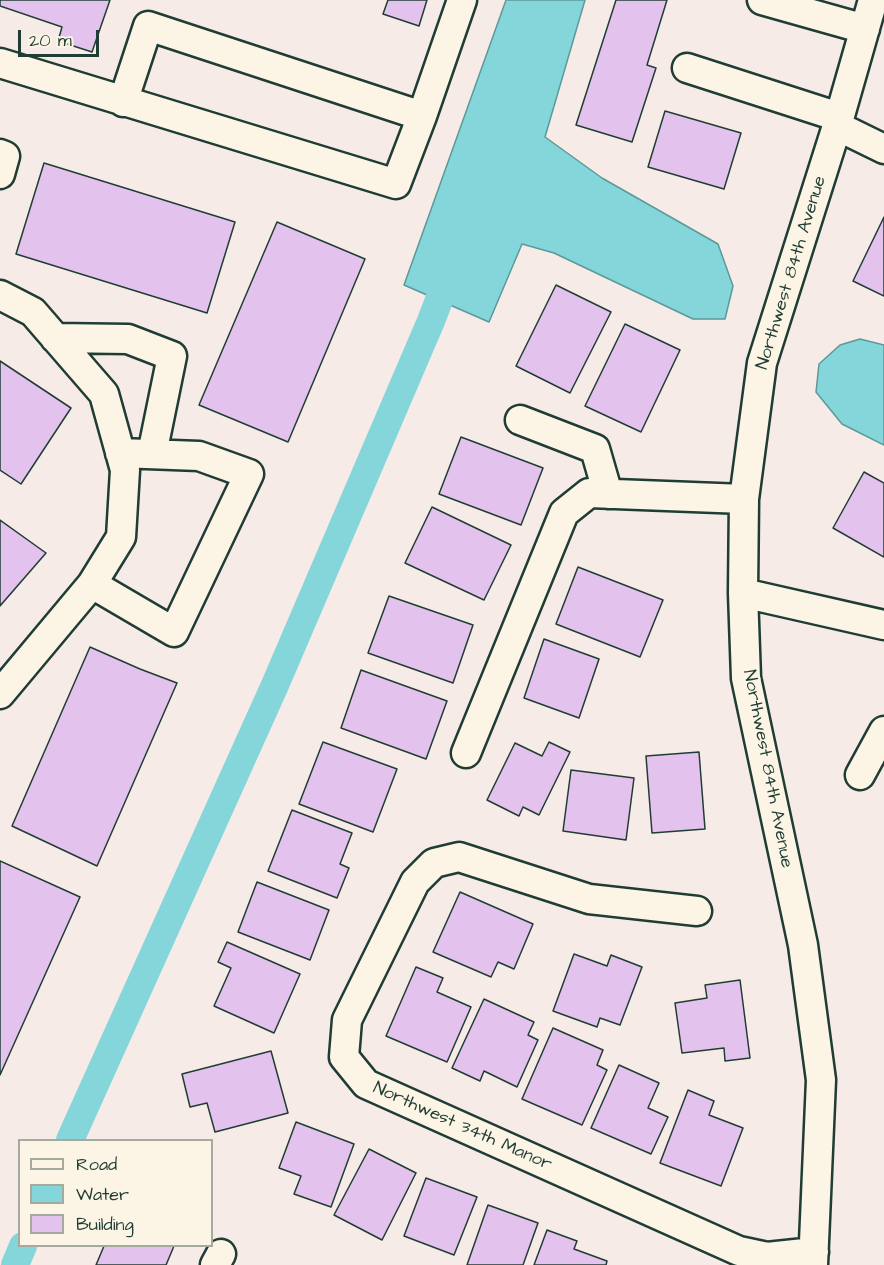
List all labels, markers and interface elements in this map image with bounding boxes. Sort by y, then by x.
scale bar [21,18,102,56]
text: 20 m [29,28,72,53]
street label: Northwest 84th Avenue [752,174,832,372]
street label: Northwest 84th Avenue [737,668,797,870]
street label: Northwest 34th Manor [369,1078,555,1176]
legend [18,1139,213,1247]
text: Road [76,1152,117,1177]
text: Water [76,1182,129,1207]
text: Building [76,1212,134,1237]

